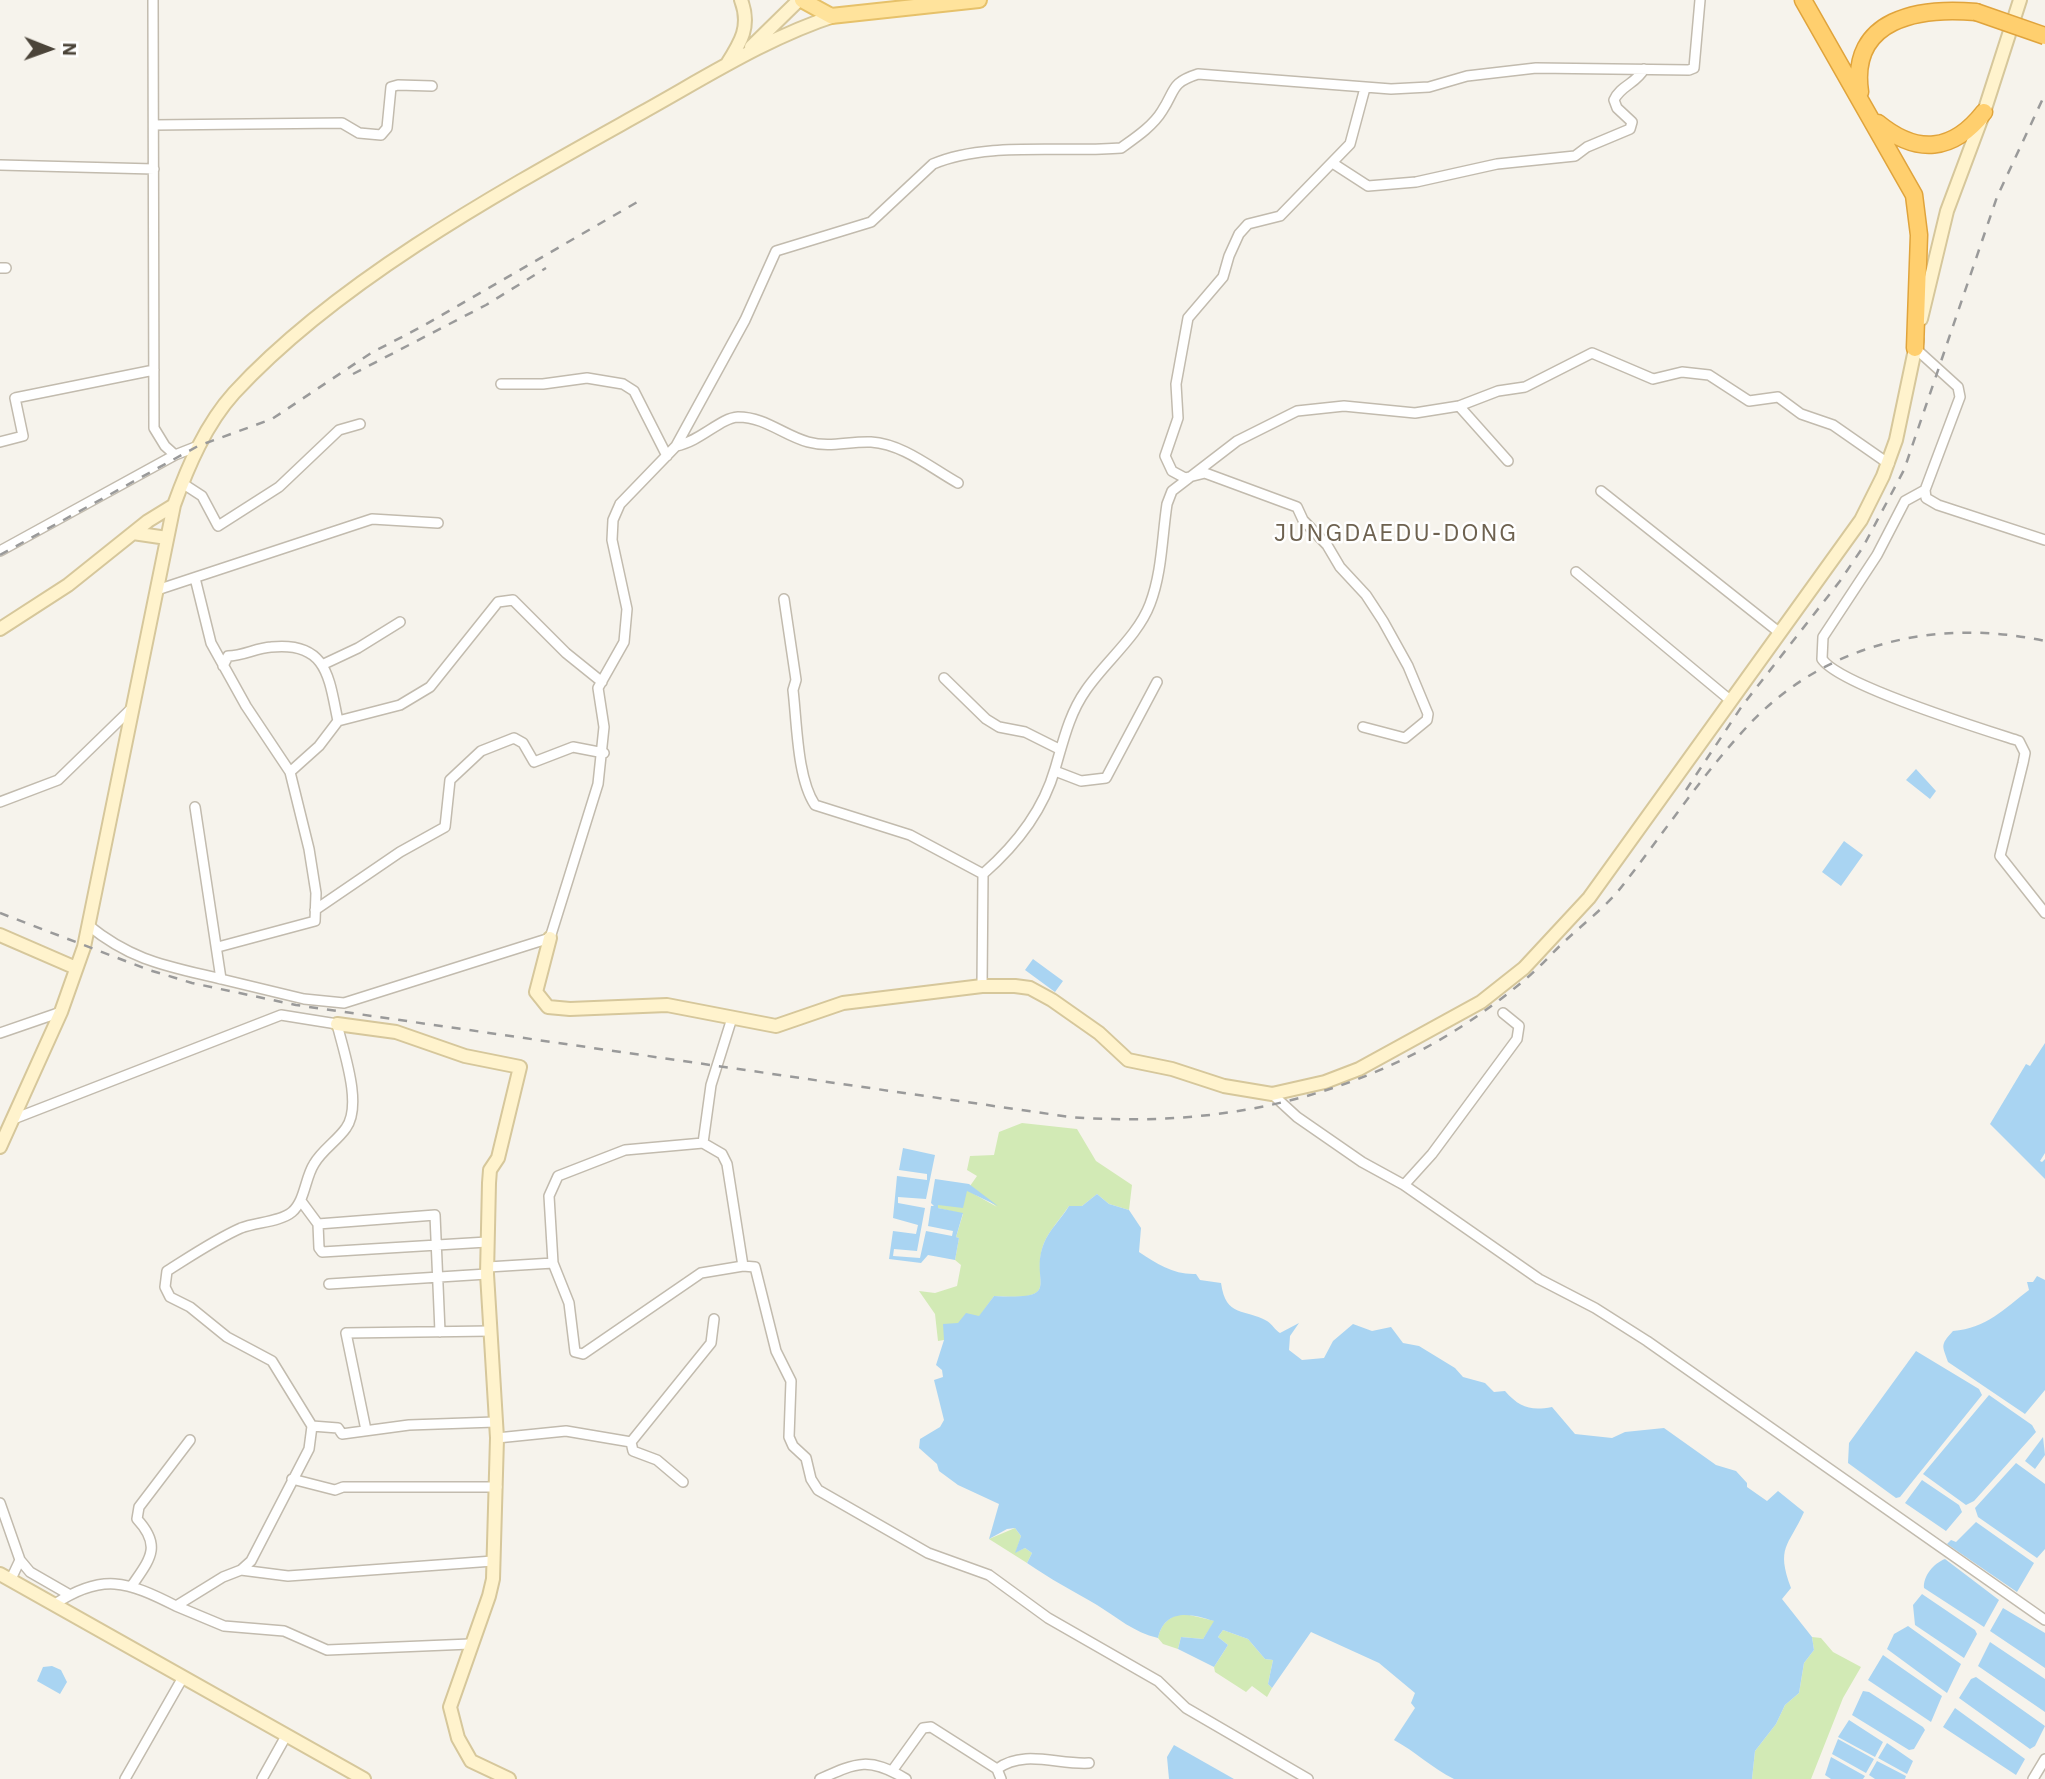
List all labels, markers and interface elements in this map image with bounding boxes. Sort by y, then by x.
north arrow [14,14,84,84]
text: N [58,42,82,56]
district label: JUNGDAEDU-DONG [1276,520,1516,548]

